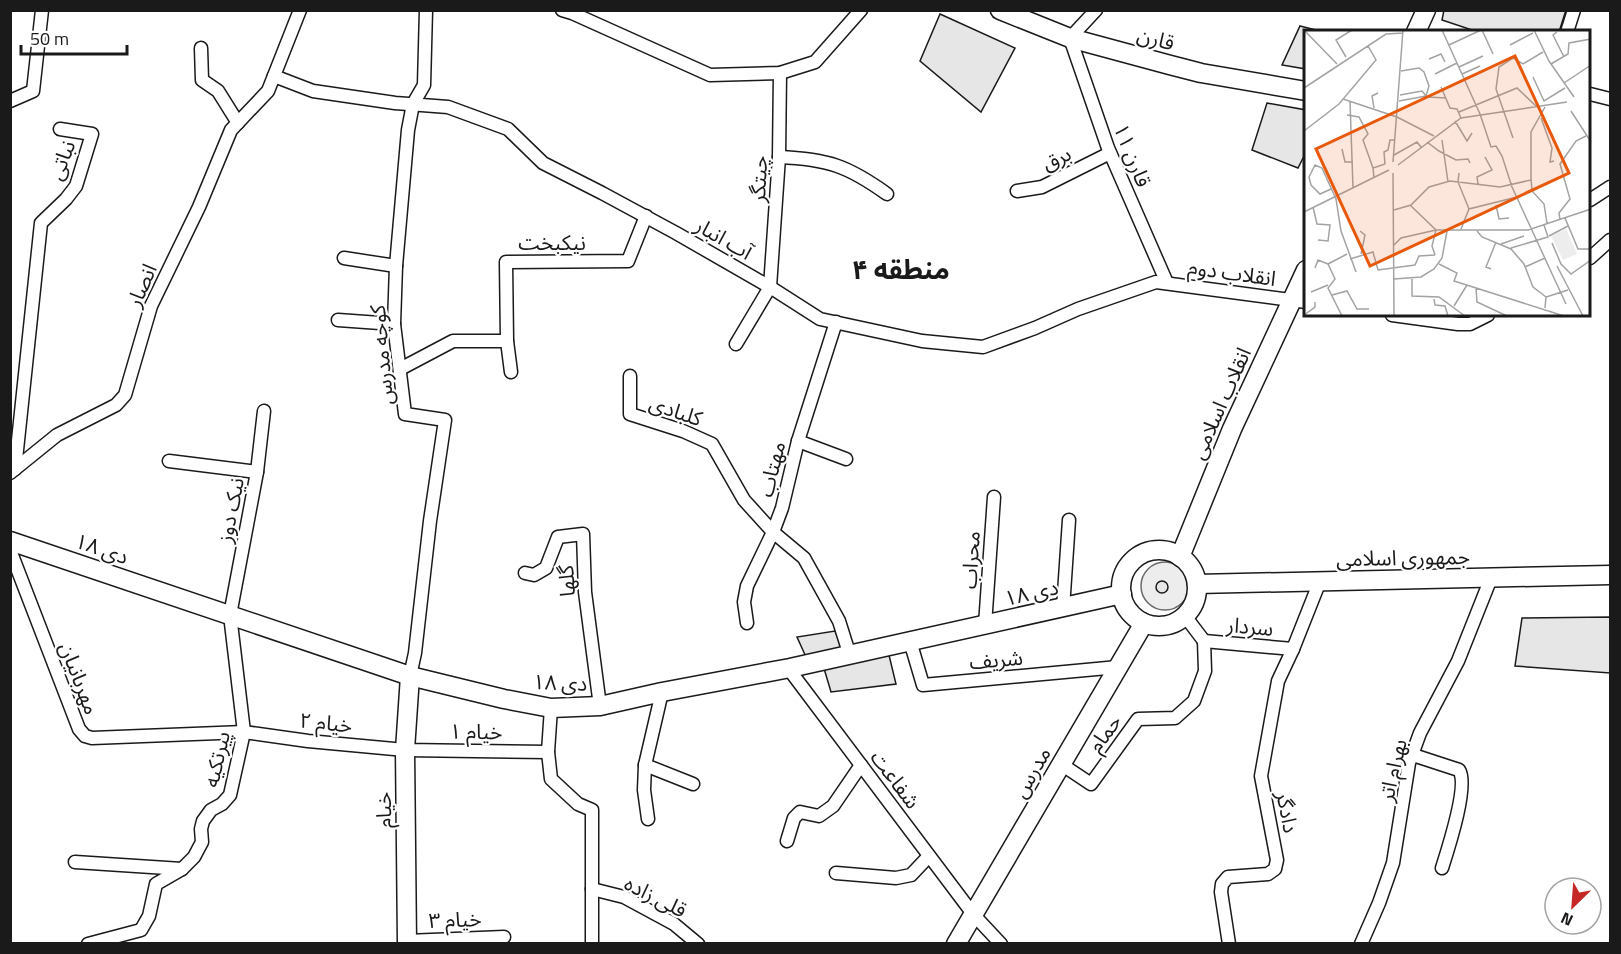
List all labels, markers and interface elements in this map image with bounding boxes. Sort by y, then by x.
scale bar [21,18,128,56]
street label: قارن [1134,18,1178,58]
text: 50 m [30,25,69,52]
inset map [1304,30,1591,316]
street label: قارن ۱۱ [1106,118,1160,192]
street label: نباتی [39,135,83,185]
street label: برق [1036,137,1076,179]
street label: چیتگر [741,155,775,204]
street label: آب انبار [688,208,760,268]
street label: نیکبخت [518,226,586,258]
district label: منطقه ۴ [852,248,950,289]
street label: انقلاب دوم [1186,250,1278,295]
street label: انصار [117,258,165,313]
street label: کوچه مدرس [361,303,401,406]
street label: انقلاب اسلامی [1181,342,1259,464]
street label: کلبادی [645,386,707,434]
street label: مهتاب [749,438,793,500]
street label: نیک دوز [208,475,252,546]
street label: ۱۸ دی [71,524,133,572]
street label: محراب [952,530,988,590]
street label: جمهوری اسلامی [1336,540,1470,574]
street label: گلها [549,564,583,598]
street label: ۱۸ دی [1001,570,1061,614]
street label: سردار [1224,608,1275,644]
street label: مهربانیان [52,637,108,719]
street label: شریف [968,641,1024,677]
street label: ۱۸ دی [532,665,588,699]
street label: خیام ۲ [298,703,354,742]
street label: حمام [1079,707,1130,759]
street label: خیام ۱ [449,715,503,748]
street label: پیرتکیه [194,728,238,790]
street label: بهرام اتر [1369,735,1416,806]
street label: مدرس [1003,740,1059,804]
street label: شفاعت [863,743,929,815]
street label: دادگر [1268,787,1308,836]
street label: خیام [367,791,400,829]
street label: قلی زاده [619,867,693,925]
north arrow [1543,876,1603,936]
street label: خیام ۳ [428,902,482,937]
text: N [1557,906,1577,933]

